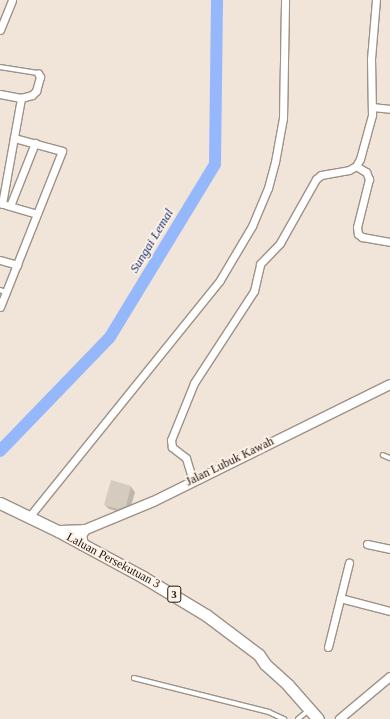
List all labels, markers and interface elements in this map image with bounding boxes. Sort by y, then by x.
water label: Sungai Lemal [127,206,177,276]
street label: Jalan Lubuk Kawah [184,434,276,490]
street label: Laluan Persekutuan 3 [64,530,162,592]
road number: 3 [167,585,181,603]

